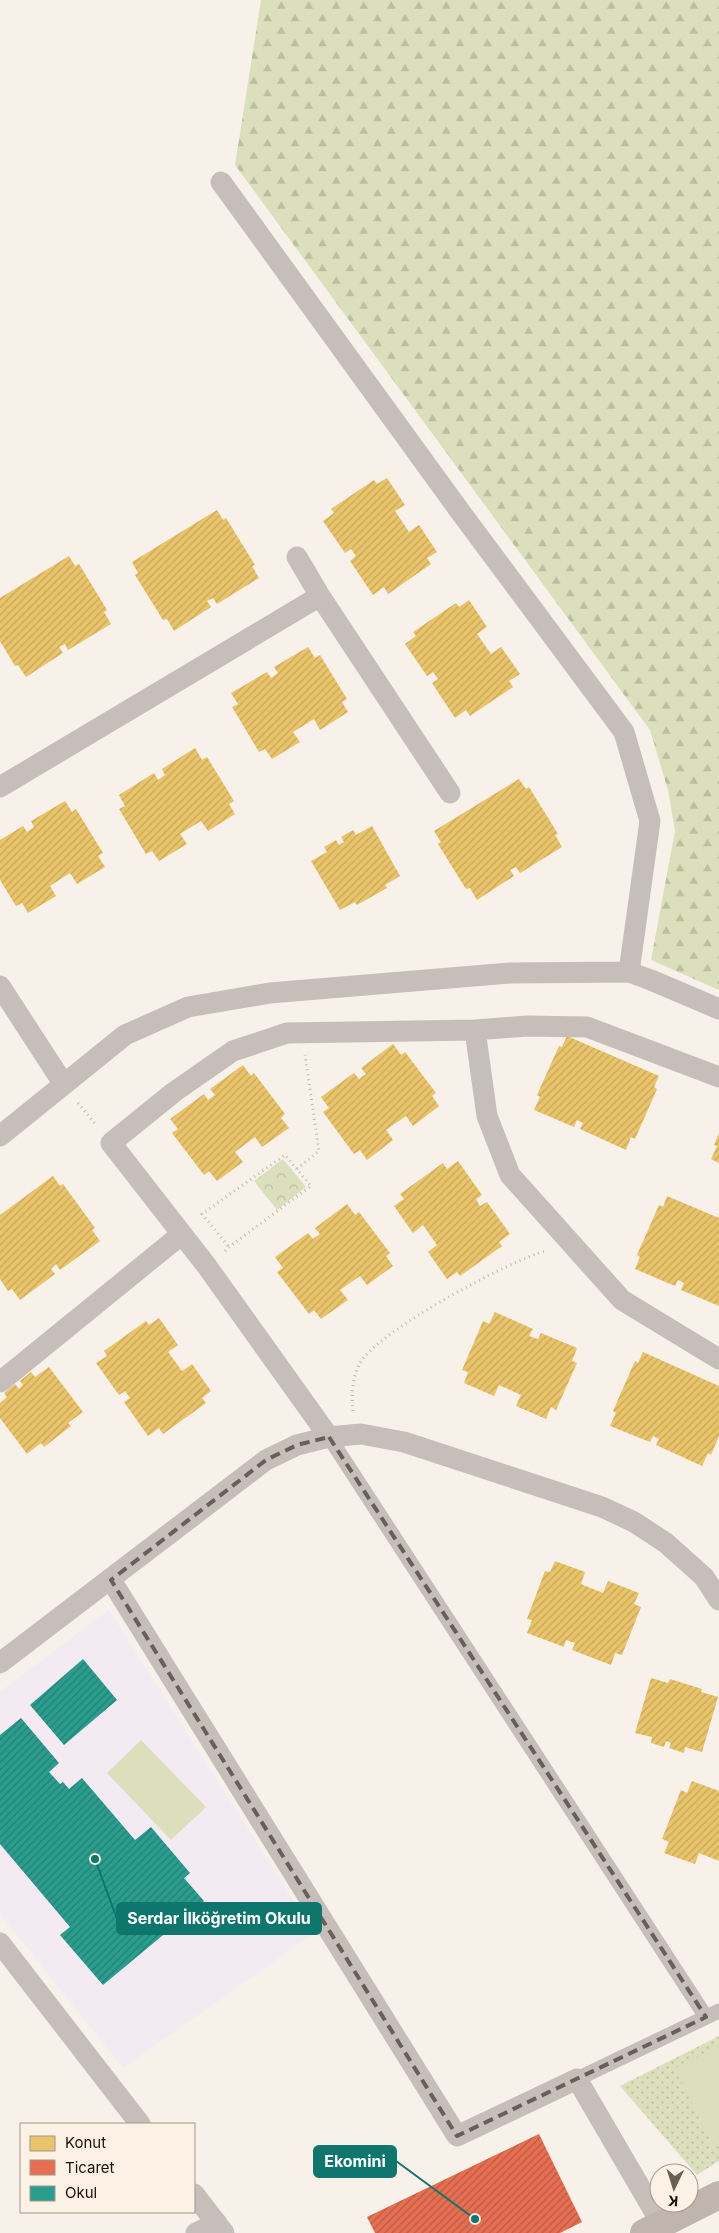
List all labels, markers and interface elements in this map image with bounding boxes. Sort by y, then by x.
callout: Serdar İlköğretim Okulu [117,1903,321,1934]
text: Serdar İlköğretim Okulu [127,1908,311,1928]
legend [20,2123,195,2213]
text: Konut [65,2133,106,2152]
callout: Ekomini [314,2146,396,2177]
text: Ekomini [324,2151,386,2171]
text: Ticaret [65,2158,115,2177]
north arrow [649,2163,699,2213]
text: Okul [65,2183,97,2202]
text: K [667,2193,679,2210]

